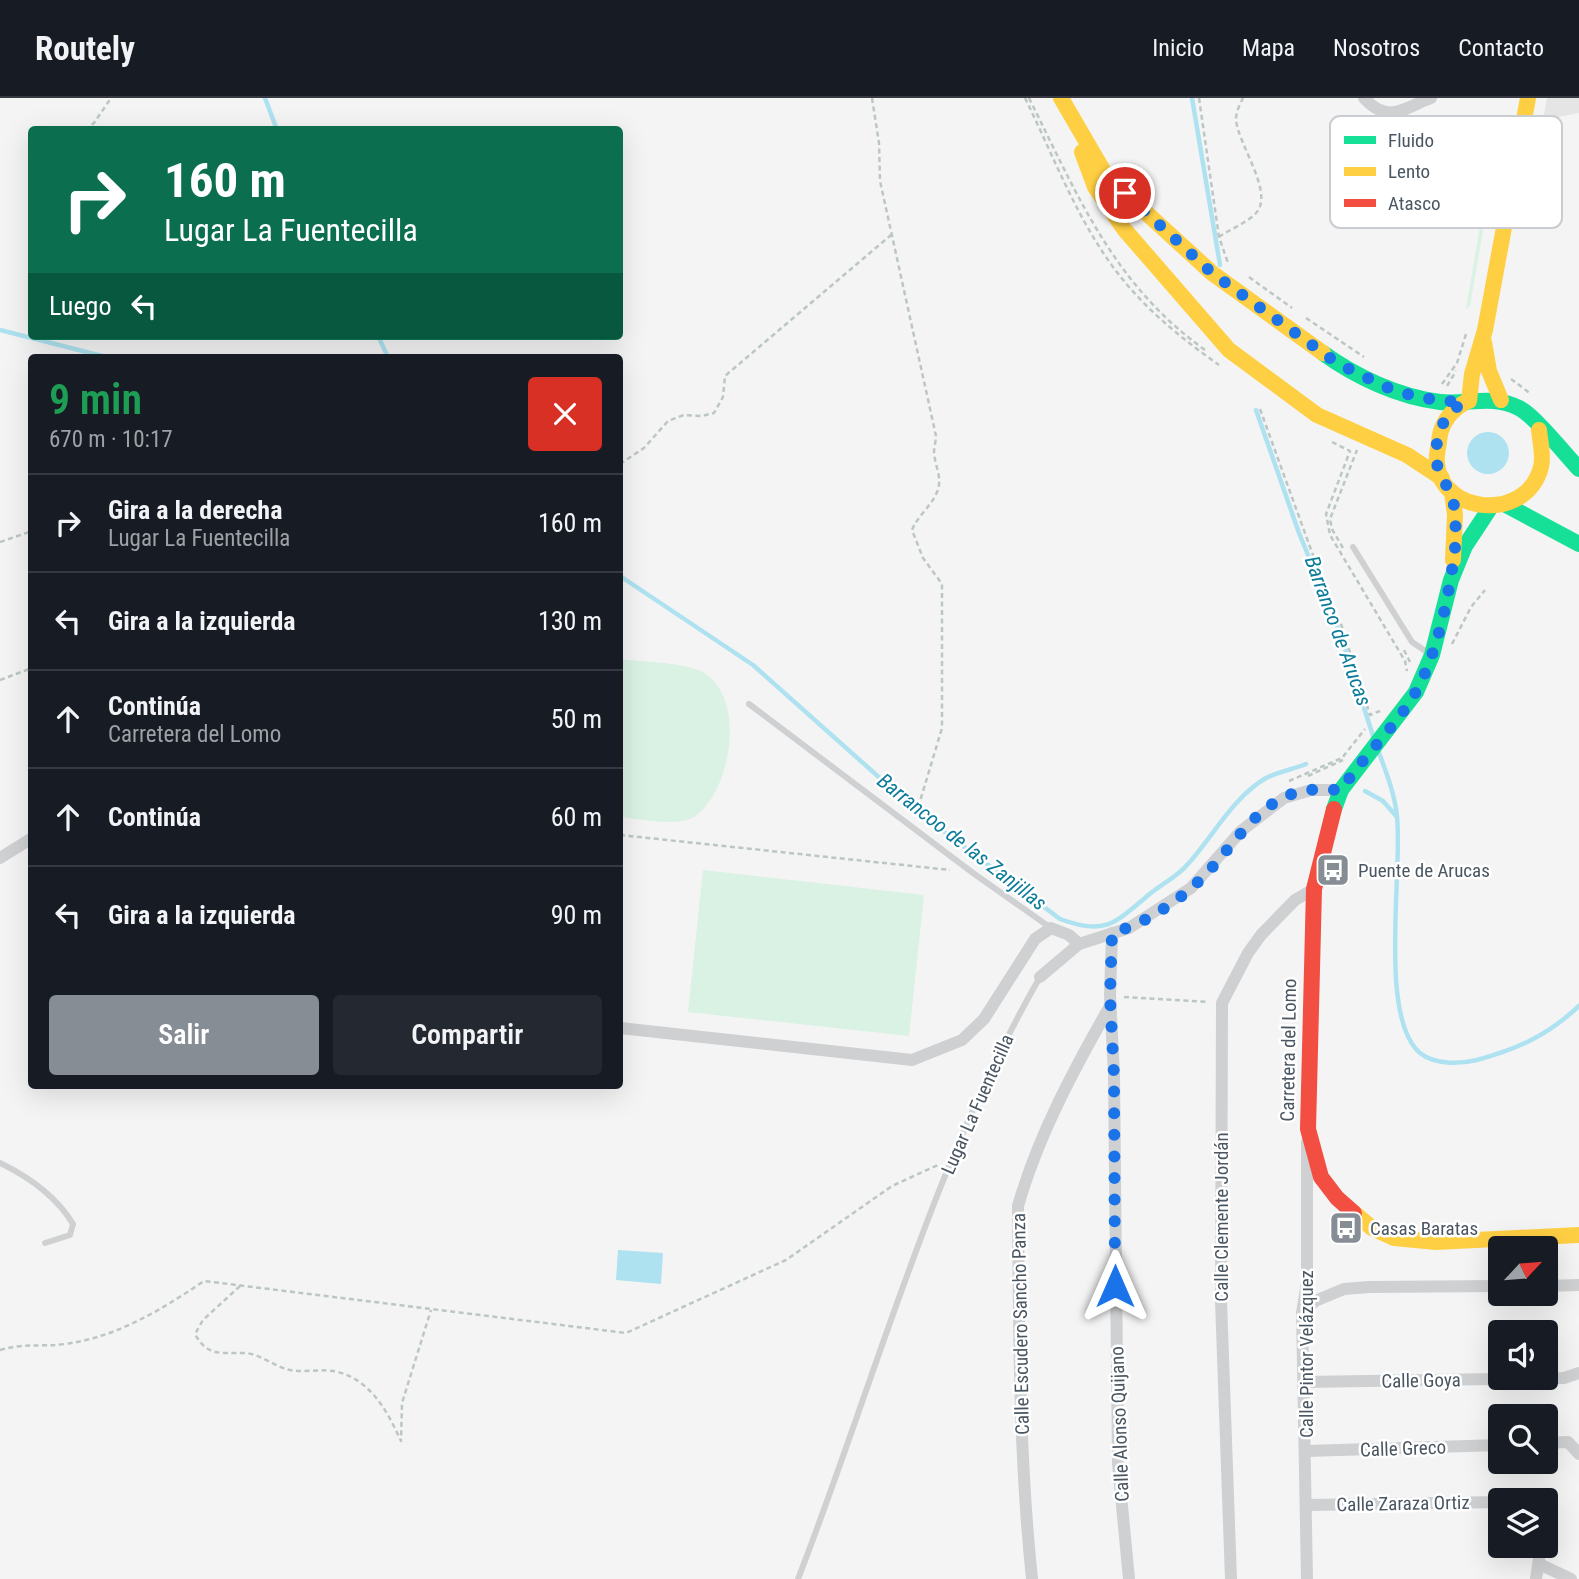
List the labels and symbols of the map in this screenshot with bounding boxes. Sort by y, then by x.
legend [1330,116,1562,228]
text: Fluido [1388,129,1434,152]
text: Lento [1388,160,1430,183]
pin [1095,163,1155,223]
text: Atasco [1388,192,1441,215]
water label: Barranco de Arucas [1300,553,1376,709]
water label: Barrancoo de las Zanjillas [873,769,1051,915]
bus stop icon: Puente de Arucas [1314,851,1352,889]
place label: Puente de Arucas [1358,859,1490,882]
street label: Carretera del Lomo [1276,978,1301,1122]
street label: Lugar La Fuentecilla [936,1031,1019,1178]
street label: Calle Clemente Jordán [1210,1132,1233,1302]
bus stop icon: Casas Baratas [1327,1209,1365,1247]
street label: Calle Escudero Sancho Panza [1007,1213,1034,1435]
place label: Casas Baratas [1370,1217,1478,1240]
north arrow [1488,1236,1558,1306]
position arrow [1078,1249,1152,1323]
street label: Calle Pintor Velázquez [1295,1270,1318,1438]
street label: Calle Alonso Quijano [1105,1346,1134,1502]
street label: Calle Goya [1381,1368,1461,1393]
street label: Calle Greco [1360,1436,1446,1461]
street label: Calle Zaraza Ortiz [1336,1491,1470,1516]

